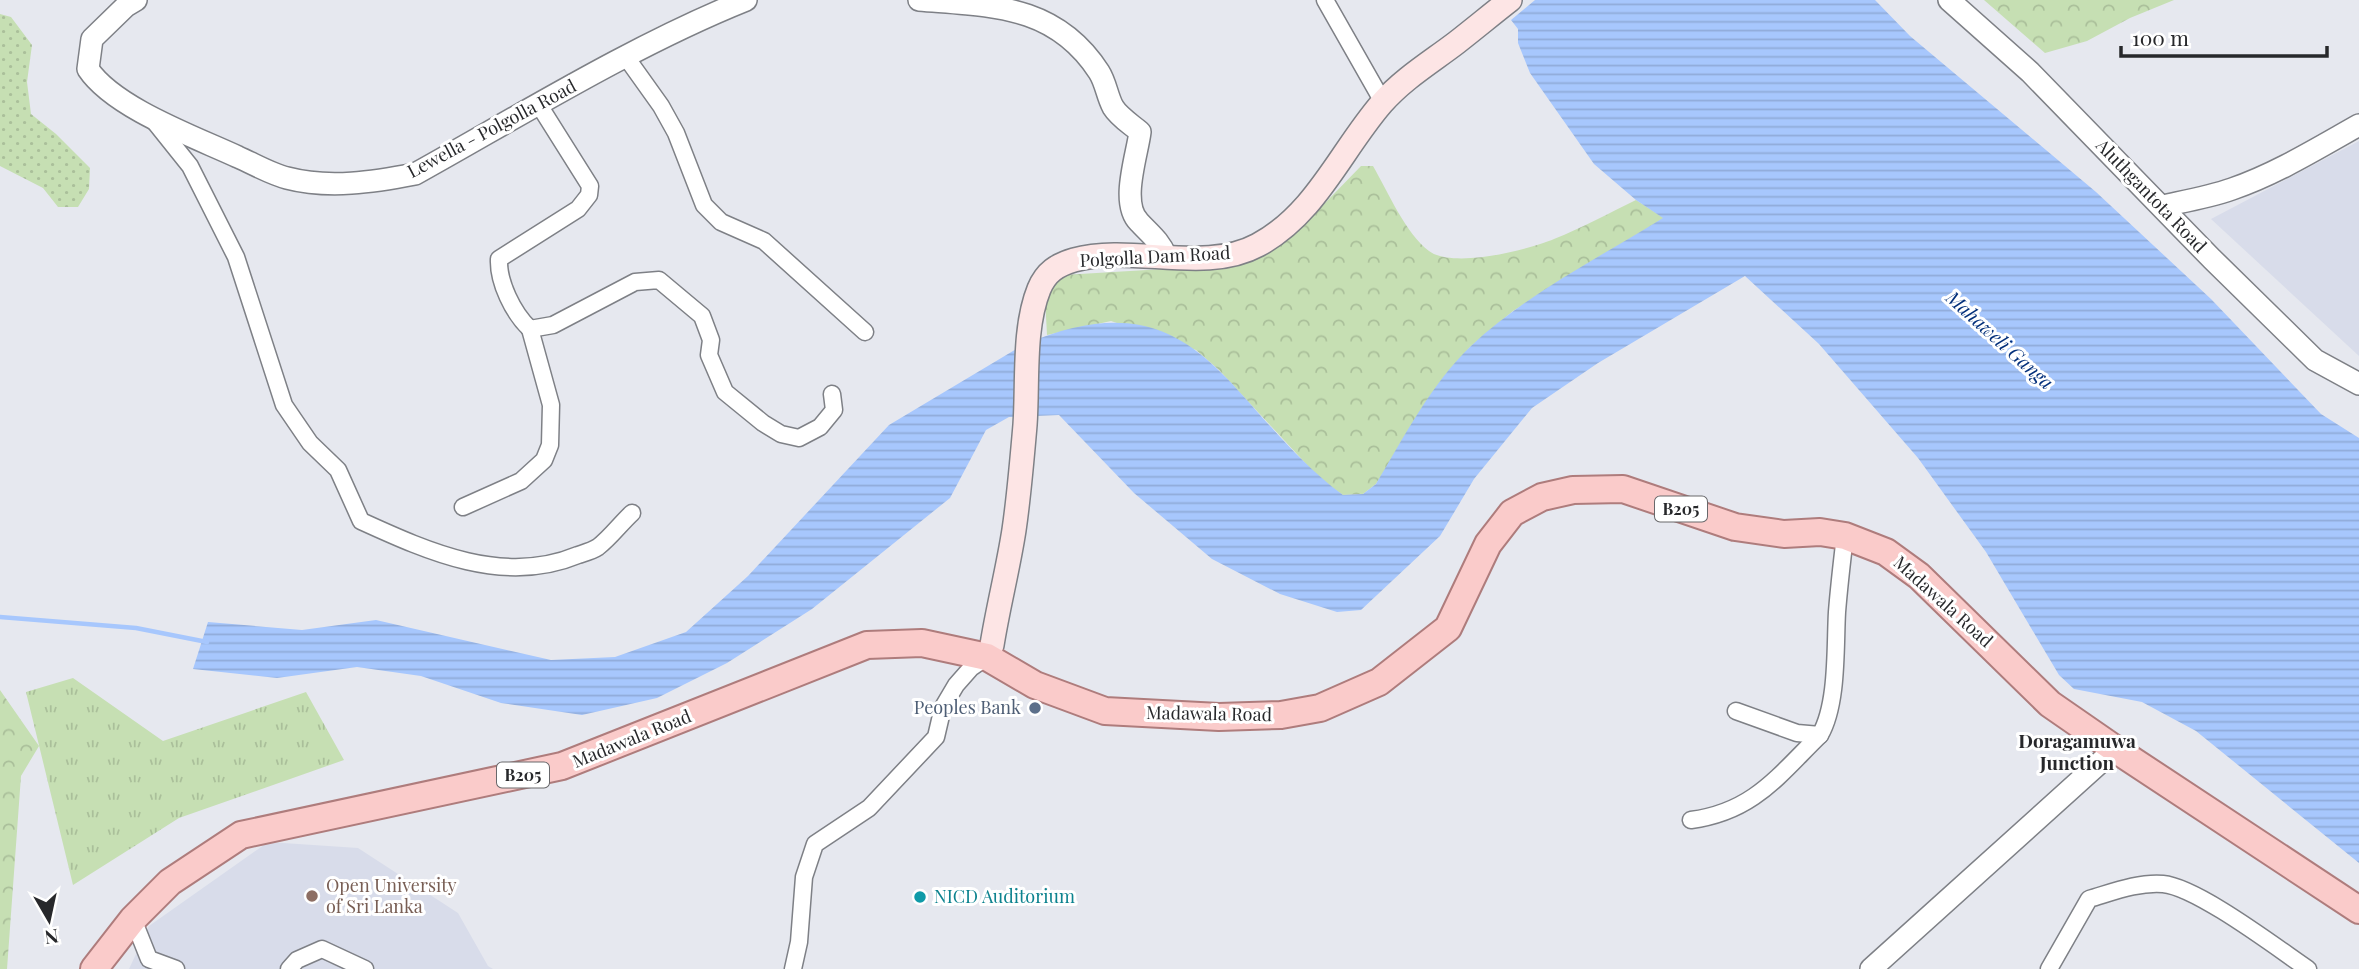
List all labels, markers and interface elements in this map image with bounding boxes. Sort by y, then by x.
scale bar [2121,14,2328,58]
text: 100 m [2132,23,2189,51]
street label: Lewella - Polgolla Road [403,73,581,183]
street label: Aluthgantota Road [2090,132,2213,258]
street label: Polgolla Dam Road [1079,240,1232,272]
water label: Mahaweli Ganga [1941,283,2060,394]
road number: B205 [1655,496,1707,522]
street label: Madawala Road [1889,550,1999,653]
place label: Peoples Bank [914,695,1021,719]
marker: Peoples Bank [1027,700,1043,716]
street label: Madawala Road [1146,700,1273,726]
street label: Madawala Road [569,703,695,773]
district label: Doragamuwa Junction [2018,727,2136,775]
road number: B205 [497,762,549,788]
place label: Open University of Sri Lanka [326,873,457,918]
place label: NICD Auditorium [934,884,1075,908]
north arrow [14,885,84,955]
marker: Open University of Sri Lanka [304,888,320,904]
marker: NICD Auditorium [912,889,928,905]
text: N [43,924,61,952]

